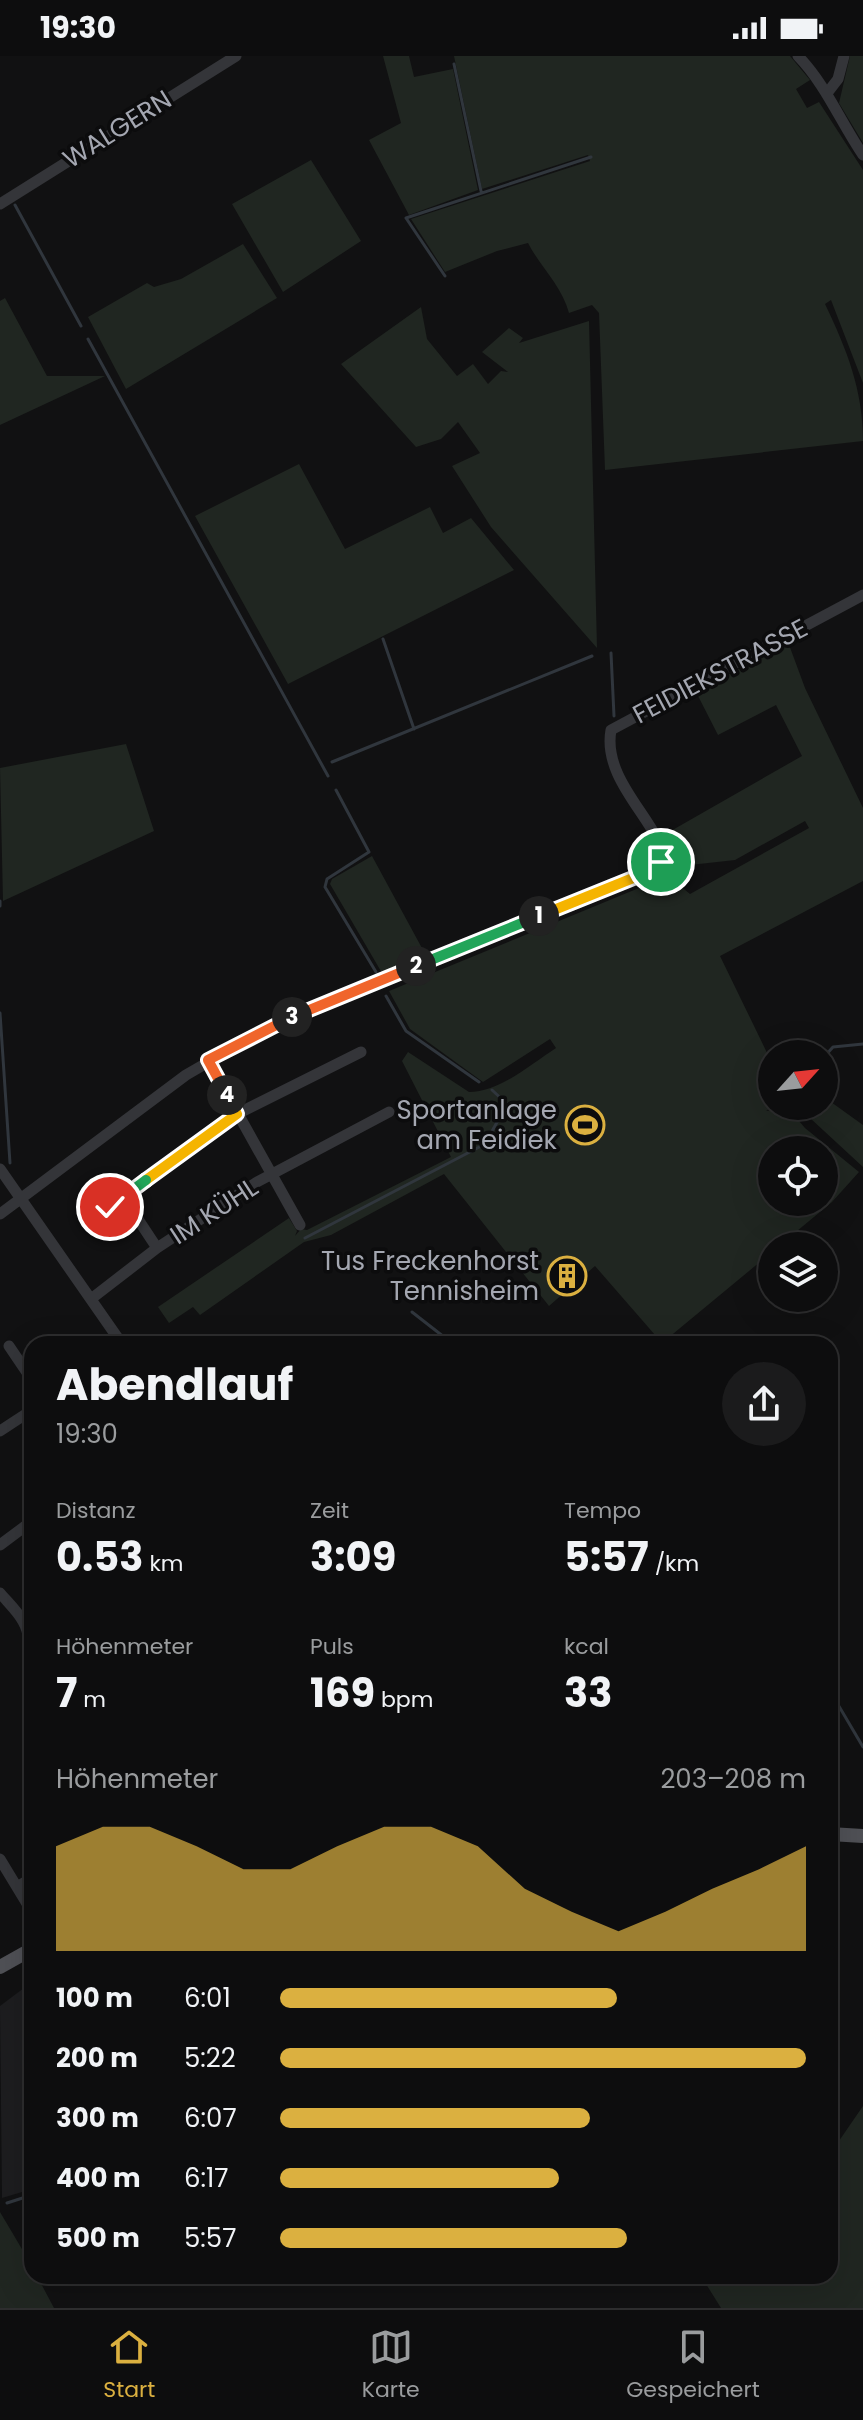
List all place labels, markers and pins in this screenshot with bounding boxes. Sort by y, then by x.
pin [627,828,695,896]
pin: 1 [519,896,559,936]
pin: 2 [396,946,436,986]
pin: 3 [272,997,312,1037]
pin: 4 [207,1075,247,1115]
place label: Sportanlage am Feidiek [396,1092,558,1158]
sports icon: Sportanlage am Feidiek [564,1104,606,1146]
pin [76,1173,144,1241]
place label: Tus Freckenhorst Tennisheim [321,1243,539,1309]
building icon: Tus Freckenhorst Tennisheim [546,1255,588,1297]

